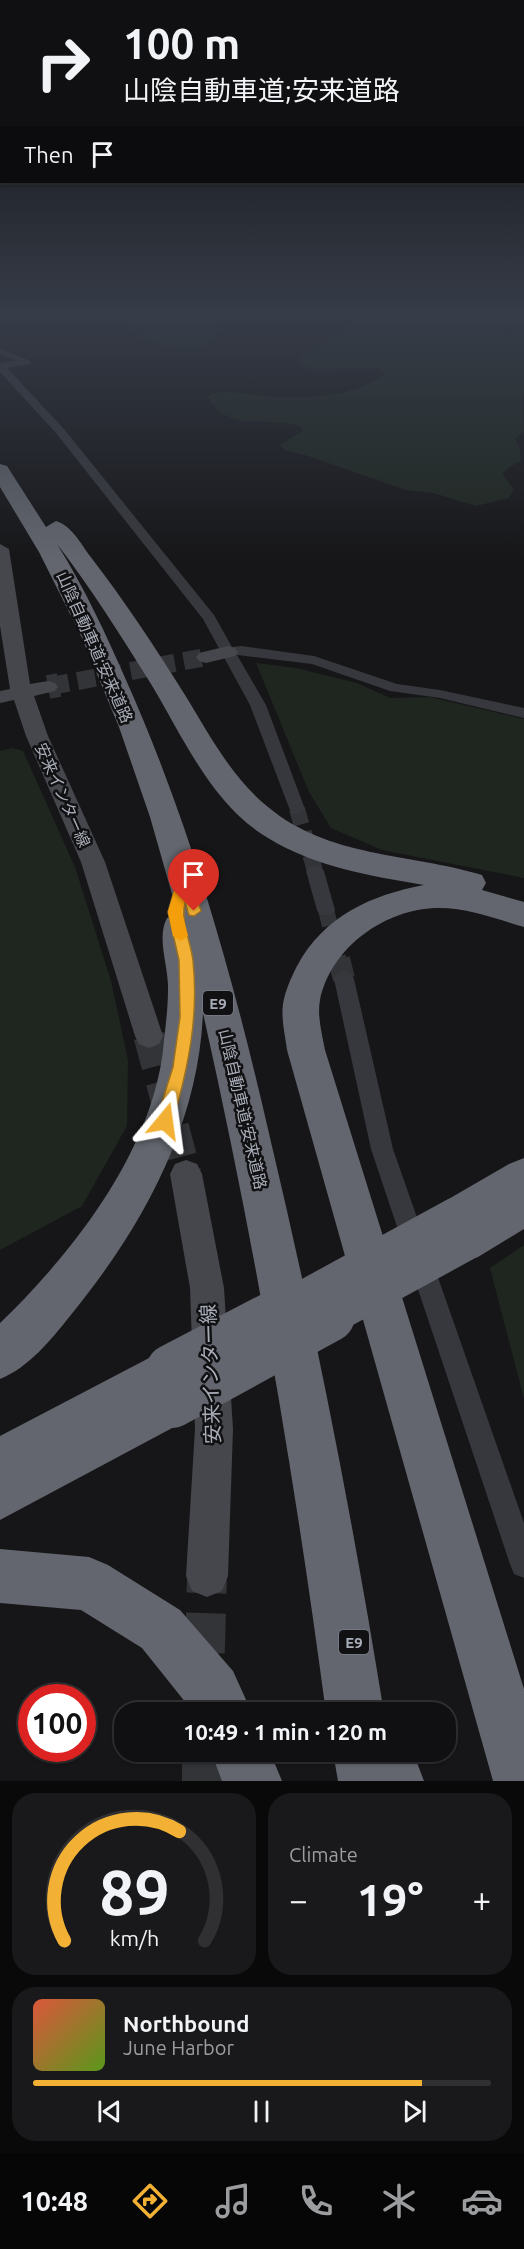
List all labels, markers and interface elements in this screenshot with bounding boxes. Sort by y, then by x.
text: 100 m [123,20,240,67]
icon: right [24,24,102,102]
text: 山陰自動車道;安来道路 [123,75,400,105]
icon: arrive [86,138,119,171]
text: Then [24,142,74,167]
street label: 山陰自動車道;安来道路 [53,568,137,726]
street label: 安来インター線 [32,740,94,850]
pin [168,849,219,911]
icon: arrive [177,858,210,891]
road number: E9 [203,991,233,1015]
street label: 山陰自動車道;安来道路 [216,1027,270,1191]
position arrow [133,1089,197,1153]
street label: 安来インター線 [196,1304,224,1444]
road number: E9 [339,1630,369,1654]
speed limit sign: 100 [18,1684,96,1762]
text: 10:49 · 1 min · 120 m [183,1719,387,1744]
text: Climate [289,1843,358,1866]
text: 89 [99,1857,169,1927]
text: 19° [357,1874,423,1925]
text: − [289,1881,308,1918]
text: + [472,1881,491,1918]
text: km/h [109,1926,159,1950]
text: Northbound [123,2011,249,2036]
text: June Harbor [123,2036,234,2059]
icon: previous [93,2095,126,2128]
icon: pause [245,2095,278,2128]
icon: next [398,2095,431,2128]
icon: directions [129,2180,171,2222]
icon: music [212,2180,254,2222]
icon: phone [295,2180,337,2222]
icon: climate [378,2180,420,2222]
icon: car [461,2180,503,2222]
text: 10:48 [21,2186,88,2216]

